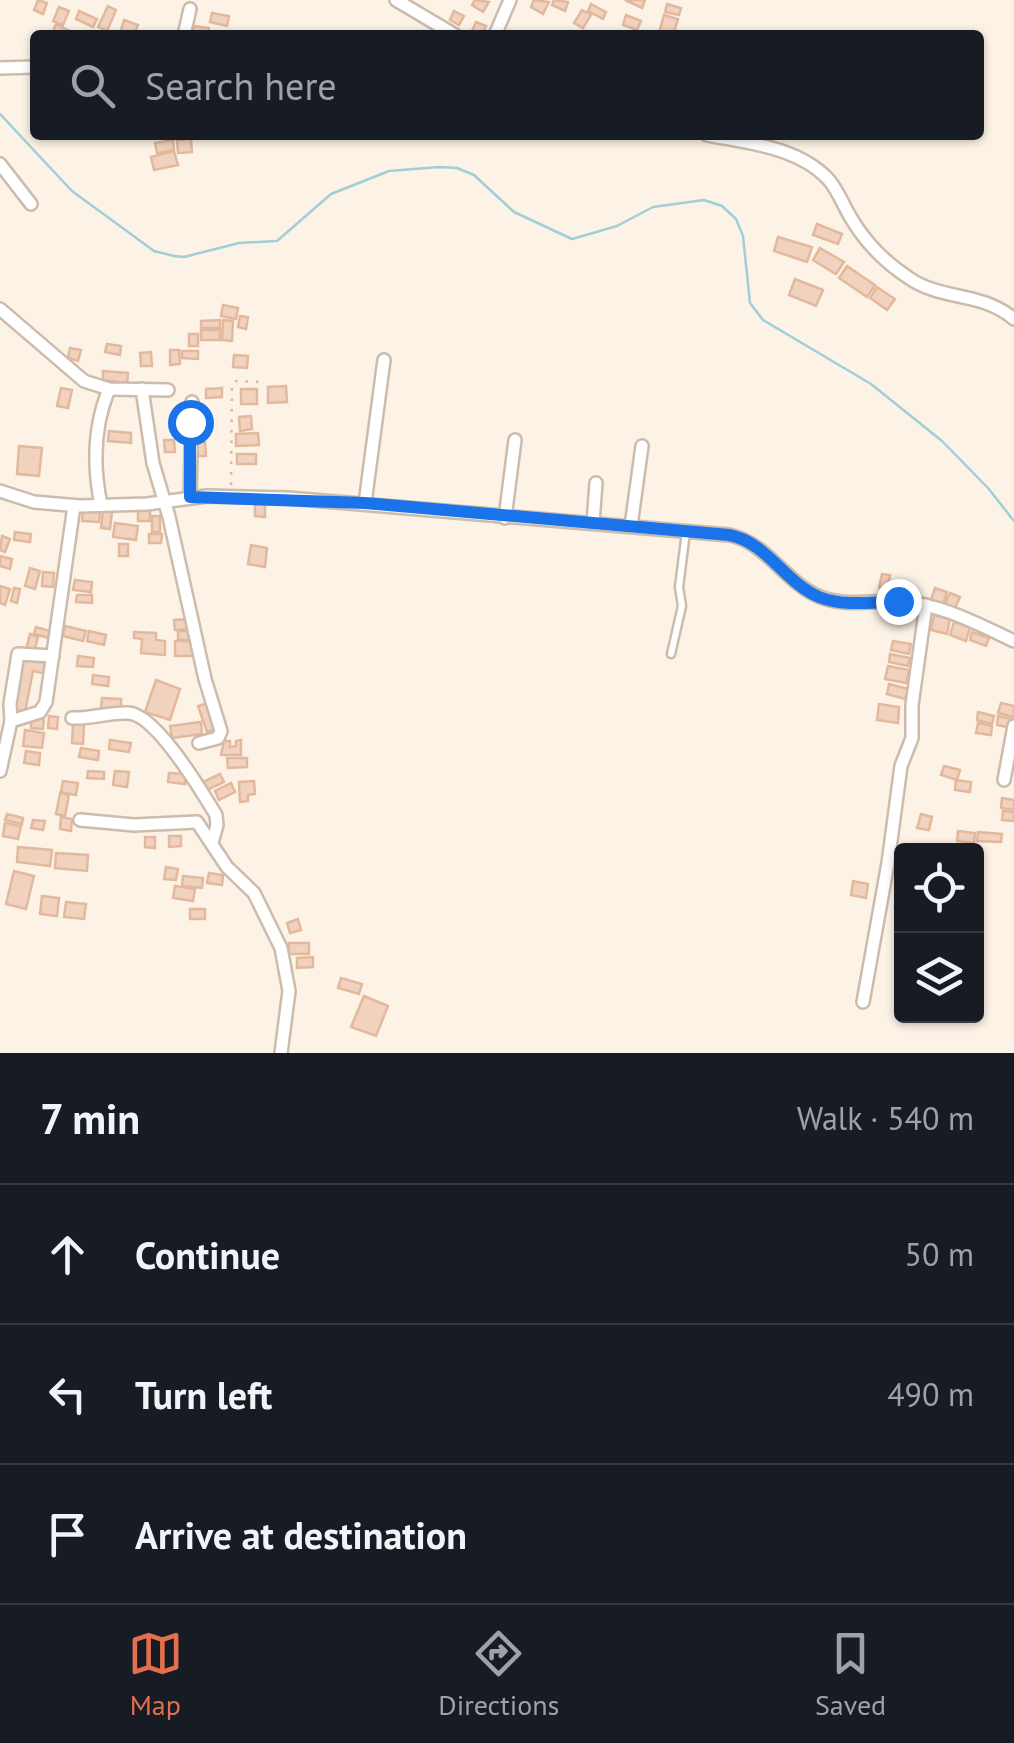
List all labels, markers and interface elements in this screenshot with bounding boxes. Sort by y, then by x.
search box [30,30,984,140]
icon: search [65,58,120,113]
text: Search here [145,61,337,110]
route start [168,400,214,446]
route end [876,579,922,625]
map controls [894,843,984,1023]
button: locate [894,843,984,933]
button: layers [894,933,984,1023]
text: 7 min [40,1091,140,1146]
text: Walk · 540 m [797,1097,974,1139]
icon: ahead [40,1227,95,1282]
text: Continue [135,1230,280,1279]
text: 50 m [905,1233,974,1275]
icon: left [40,1367,95,1422]
text: Turn left [135,1370,272,1419]
text: 490 m [887,1373,974,1415]
icon: arrive [40,1507,95,1562]
text: Arrive at destination [135,1510,467,1559]
tab: Map [128,1626,183,1723]
tab: Directions [438,1626,559,1723]
tab: Saved [815,1626,886,1723]

